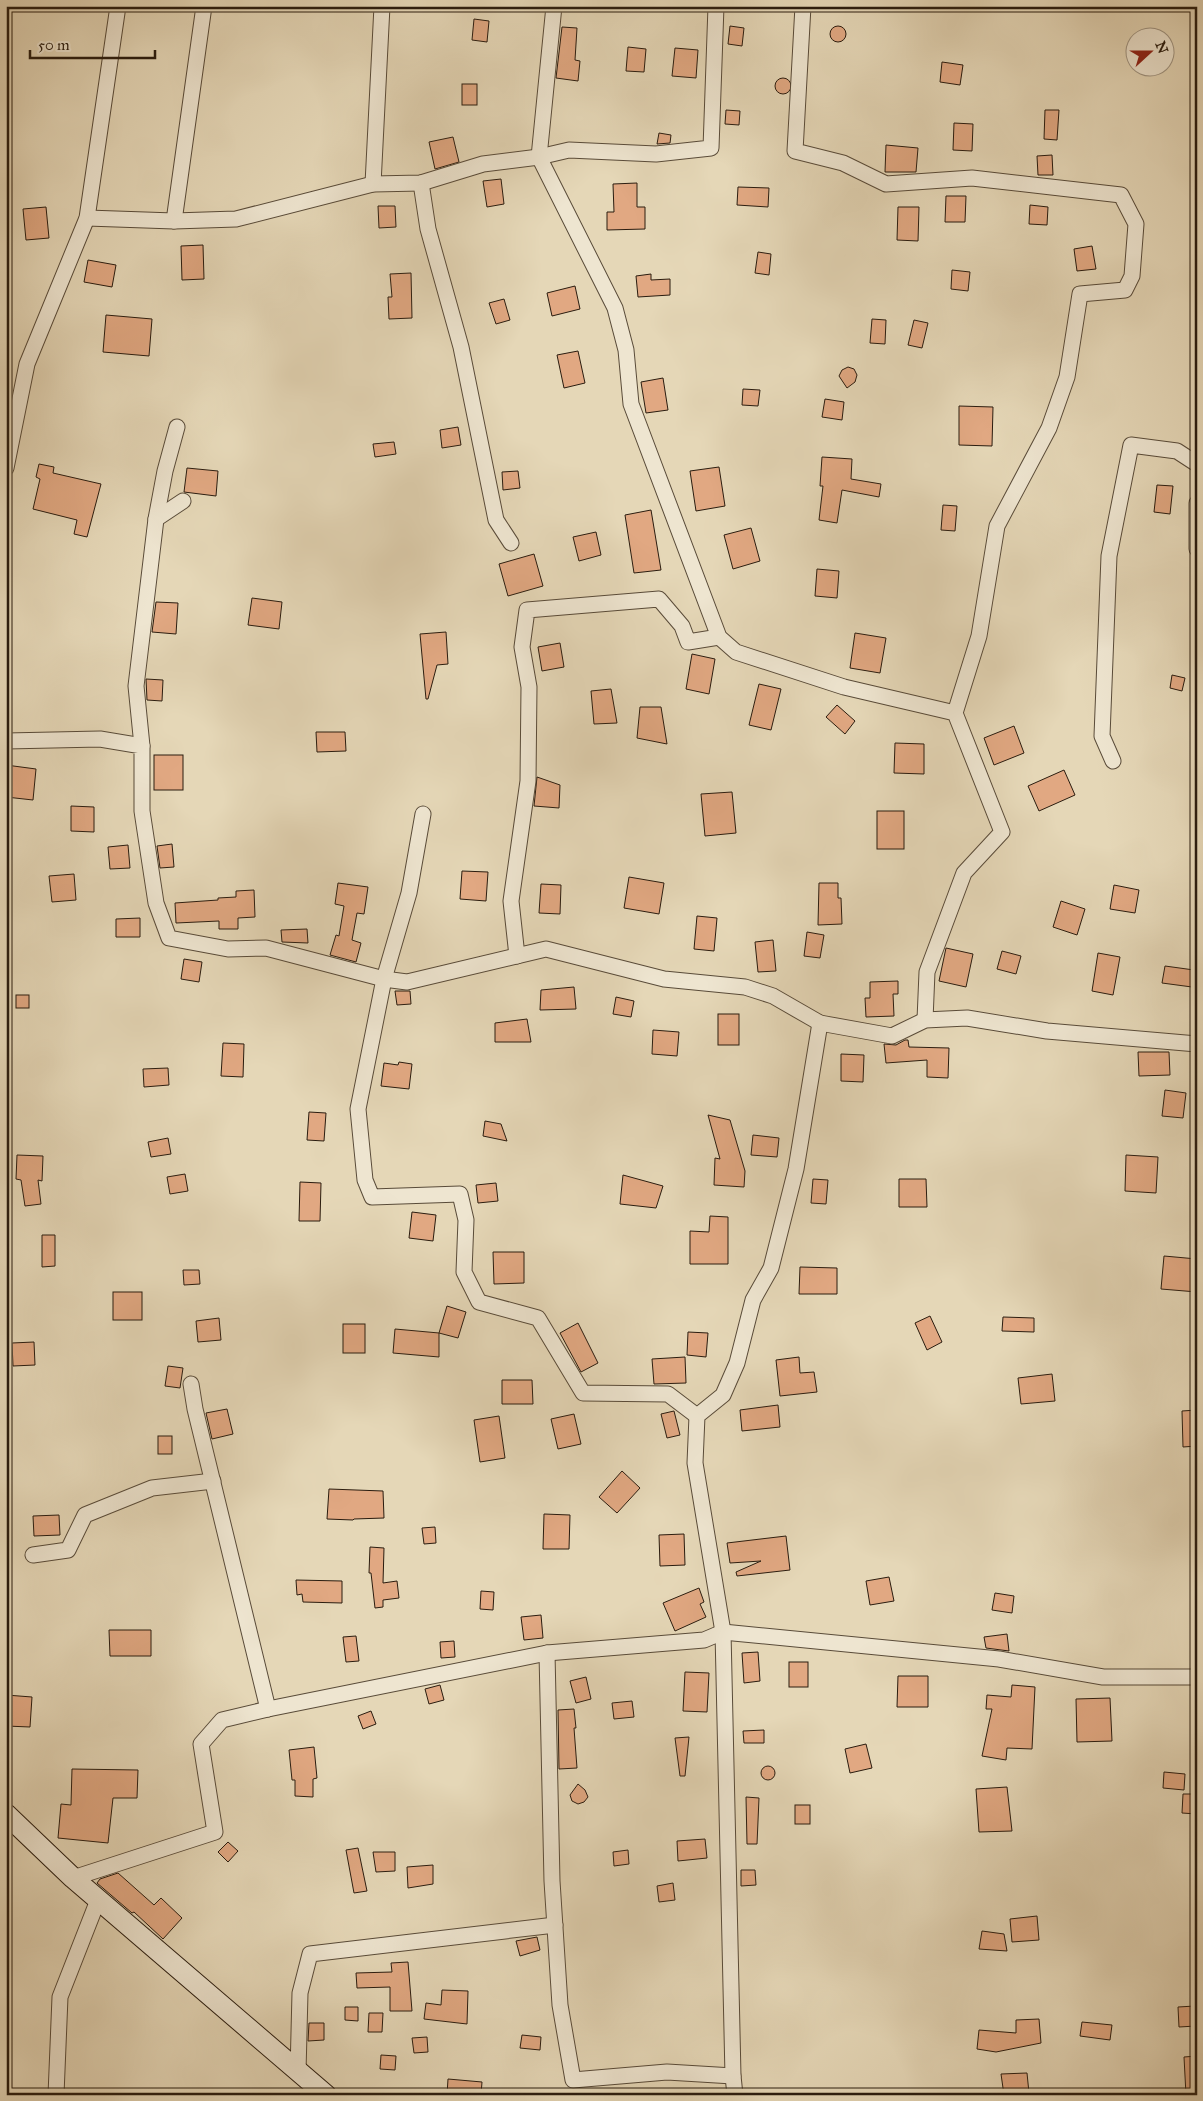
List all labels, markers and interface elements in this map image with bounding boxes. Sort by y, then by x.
scale bar [30,28,155,60]
north arrow [1126,28,1176,78]
text: 50 m [38,36,70,54]
text: N [1152,39,1172,56]

